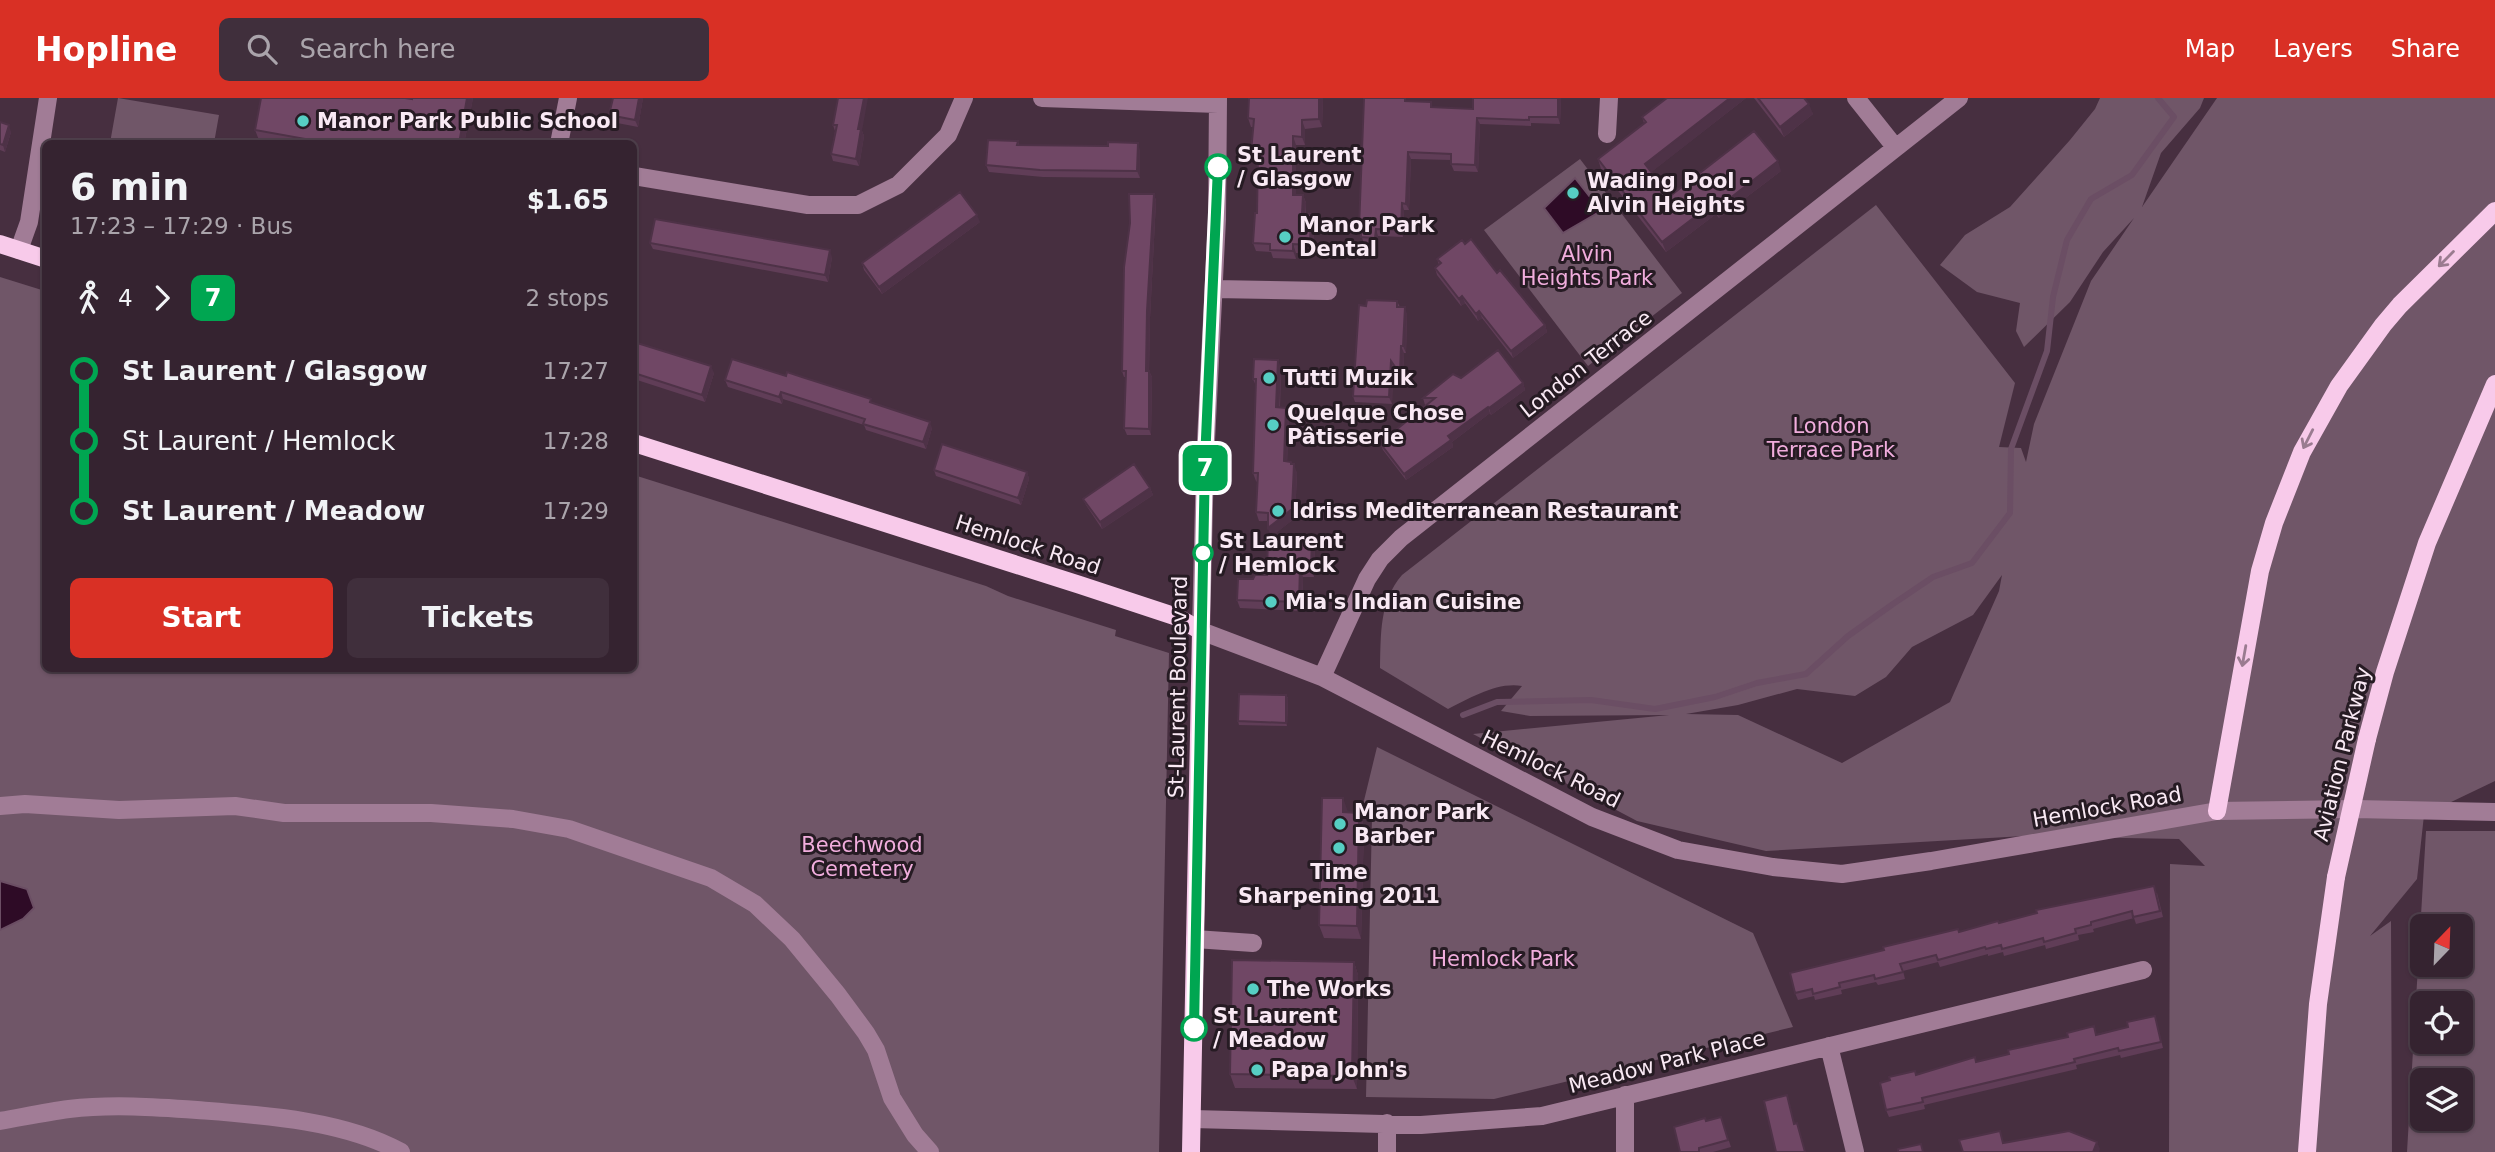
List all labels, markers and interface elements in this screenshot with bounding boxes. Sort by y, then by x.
search box [219,18,709,81]
text: Hopline [35,30,177,69]
icon: search [243,30,281,68]
text: Search here [299,34,456,64]
text: Map [2185,35,2235,63]
text: Layers [2273,35,2353,63]
text: Share [2391,35,2460,63]
place label: Manor Park Public School [317,109,618,133]
marker: Manor Park Public School [295,113,311,129]
place label: St Laurent / Glasgow [1237,143,1362,191]
marker: St Laurent / Glasgow [1205,154,1231,180]
text: 6 min [70,165,189,209]
place label: Wading Pool - Alvin Heights [1587,169,1751,217]
text: $1.65 [527,185,609,215]
marker: Wading Pool - Alvin Heights [1565,185,1581,201]
text: 17:23 – 17:29 · Bus [70,213,293,239]
place label: Manor Park Dental [1299,213,1435,261]
marker: Manor Park Dental [1277,229,1293,245]
park label: Alvin Heights Park [1521,242,1654,290]
one-way arrow [2438,250,2455,267]
icon: walk [70,279,108,317]
icon: forward [143,279,181,317]
text: 7 [205,284,221,312]
text: 4 [118,285,133,311]
text: 2 stops [525,285,609,311]
street label: London Terrace [1516,305,1656,423]
text: St Laurent / Glasgow [122,356,428,386]
text: 17:27 [543,358,609,384]
place label: Tutti Muzik [1283,366,1415,390]
marker: Tutti Muzik [1261,370,1277,386]
place label: Quelque Chose Pâtisserie [1287,401,1464,449]
park label: London Terrace Park [1766,414,1896,462]
marker: Quelque Chose Pâtisserie [1265,417,1281,433]
text: St Laurent / Hemlock [122,426,395,456]
text: 17:28 [543,428,609,454]
one-way arrow [2301,428,2315,448]
line badge: 7 [1182,445,1228,491]
text: 7 [1197,454,1213,482]
text: St Laurent / Meadow [122,496,425,526]
text: 17:29 [543,498,609,524]
place label: Idriss Mediterranean Restaurant [1292,499,1678,523]
marker: Idriss Mediterranean Restaurant [1270,503,1286,519]
street label: Hemlock Road [953,510,1103,580]
place label: St Laurent / Hemlock [1219,529,1344,577]
marker: St Laurent / Hemlock [1193,543,1213,563]
street label: St-Laurent Boulevard [1164,576,1192,798]
button: Start [70,578,333,658]
button: Tickets [347,578,609,658]
place label: Mia's Indian Cuisine [1285,590,1521,614]
marker: Mia's Indian Cuisine [1263,594,1279,610]
one-way arrow [2237,644,2250,666]
street label: Aviation Parkway [2309,664,2375,844]
street label: Hemlock Road [1478,725,1624,813]
street label: Hemlock Road [2031,782,2183,832]
place label: Manor Park Barber [1354,800,1490,848]
marker: Manor Park Barber [1332,816,1348,832]
park label: Beechwood Cemetery [801,833,923,881]
marker: Time Sharpening 2011 [1331,840,1347,856]
place label: Time Sharpening 2011 [1238,860,1440,908]
north arrow [2410,914,2473,976]
map controls [2410,914,2473,1131]
park label: Hemlock Park [1431,947,1576,971]
place label: The Works [1267,977,1392,1001]
marker: The Works [1245,981,1261,997]
button: locate [2410,991,2473,1054]
place label: St Laurent / Meadow [1213,1004,1338,1052]
marker: St Laurent / Meadow [1181,1015,1207,1041]
street label: Meadow Park Place [1566,1026,1768,1098]
place label: Papa John's [1271,1058,1408,1082]
marker: Papa John's [1249,1062,1265,1078]
button: layers [2410,1068,2473,1131]

